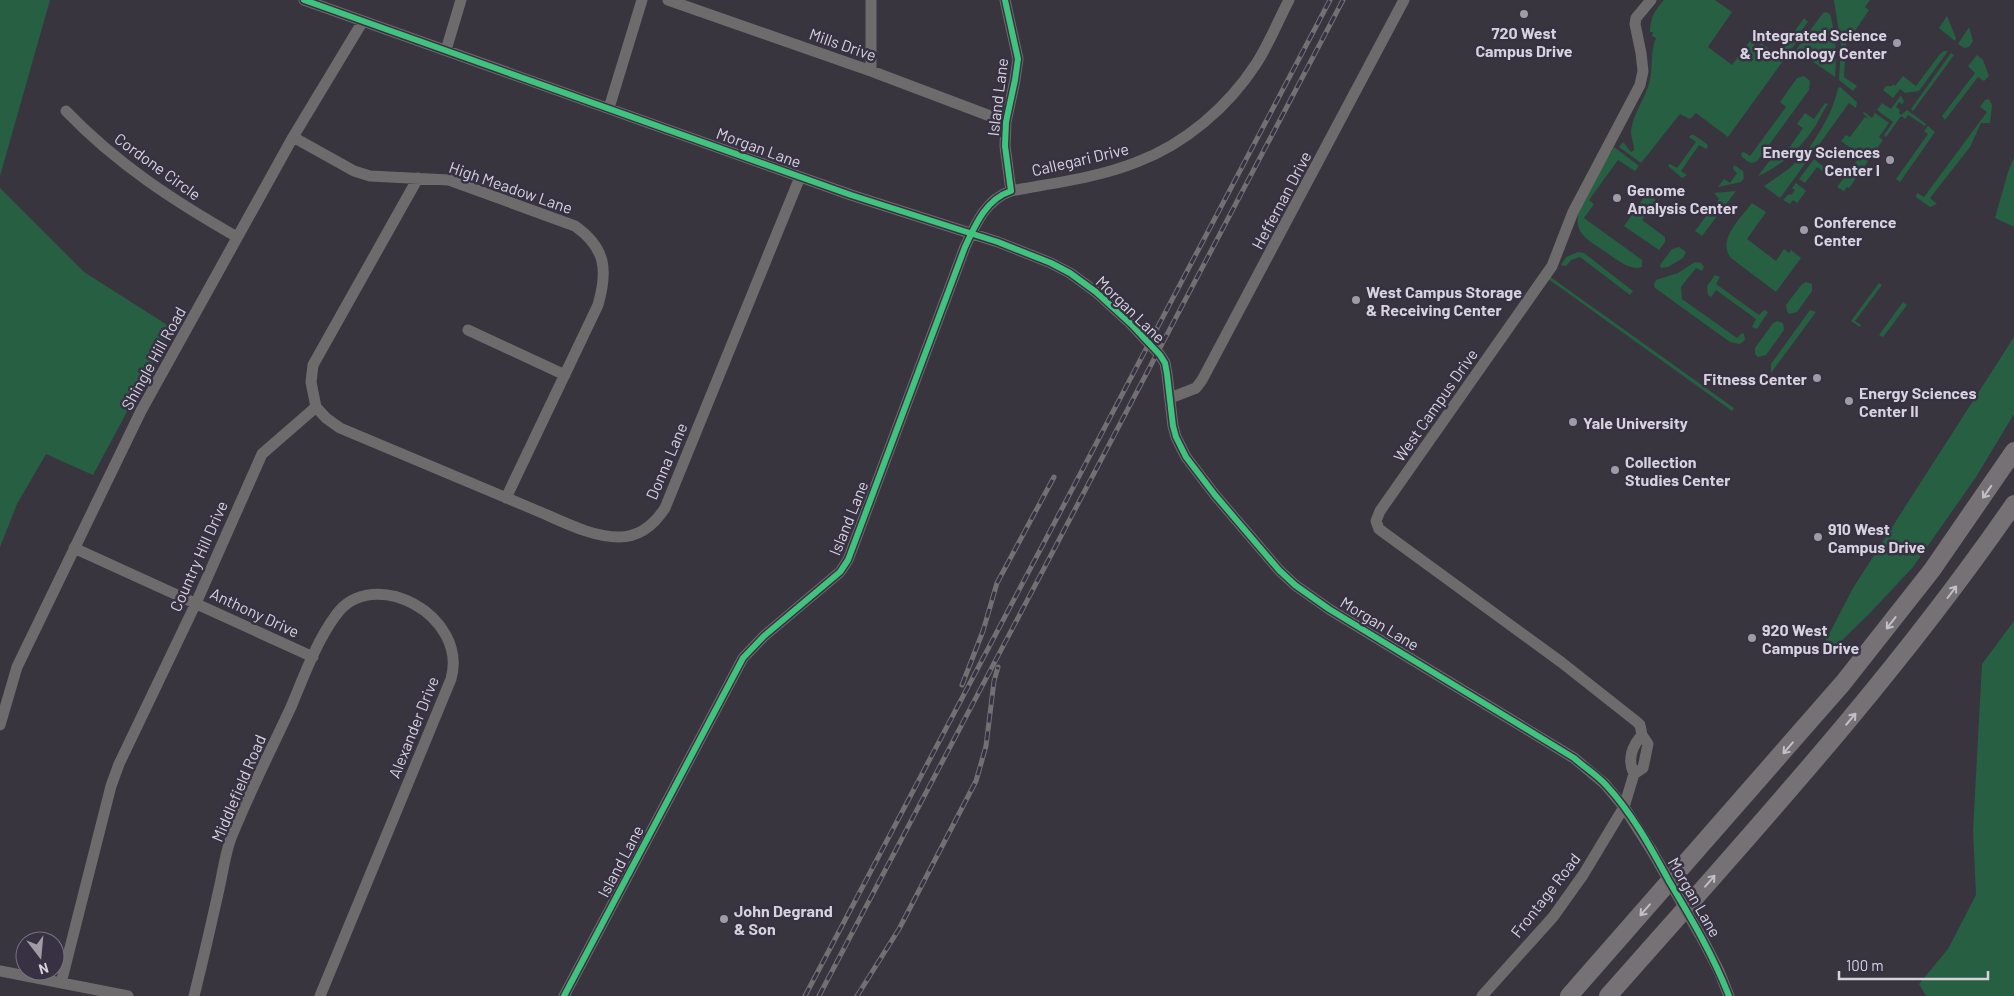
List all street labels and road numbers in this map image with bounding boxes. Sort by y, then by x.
street label: Mills Drive [807,24,879,64]
street label: Island Lane [983,57,1011,137]
street label: Morgan Lane [714,123,804,171]
street label: Cordone Circle [111,128,205,204]
street label: Callegari Drive [1030,139,1130,179]
street label: Heffernan Drive [1247,148,1315,252]
street label: High Meadow Lane [447,157,575,217]
street label: Morgan Lane [1093,271,1169,347]
street label: Shingle Hill Road [117,303,189,413]
street label: West Campus Drive [1389,345,1481,465]
street label: Donna Lane [641,420,691,502]
street label: Island Lane [824,478,872,558]
street label: Country Hill Drive [165,498,231,614]
street label: Anthony Drive [207,583,303,641]
street label: Morgan Lane [1337,592,1423,654]
street label: Alexander Drive [384,673,442,781]
street label: Middlefield Road [207,732,269,844]
street label: Island Lane [593,822,647,900]
street label: Frontage Road [1506,849,1584,941]
street label: Morgan Lane [1665,854,1725,940]

